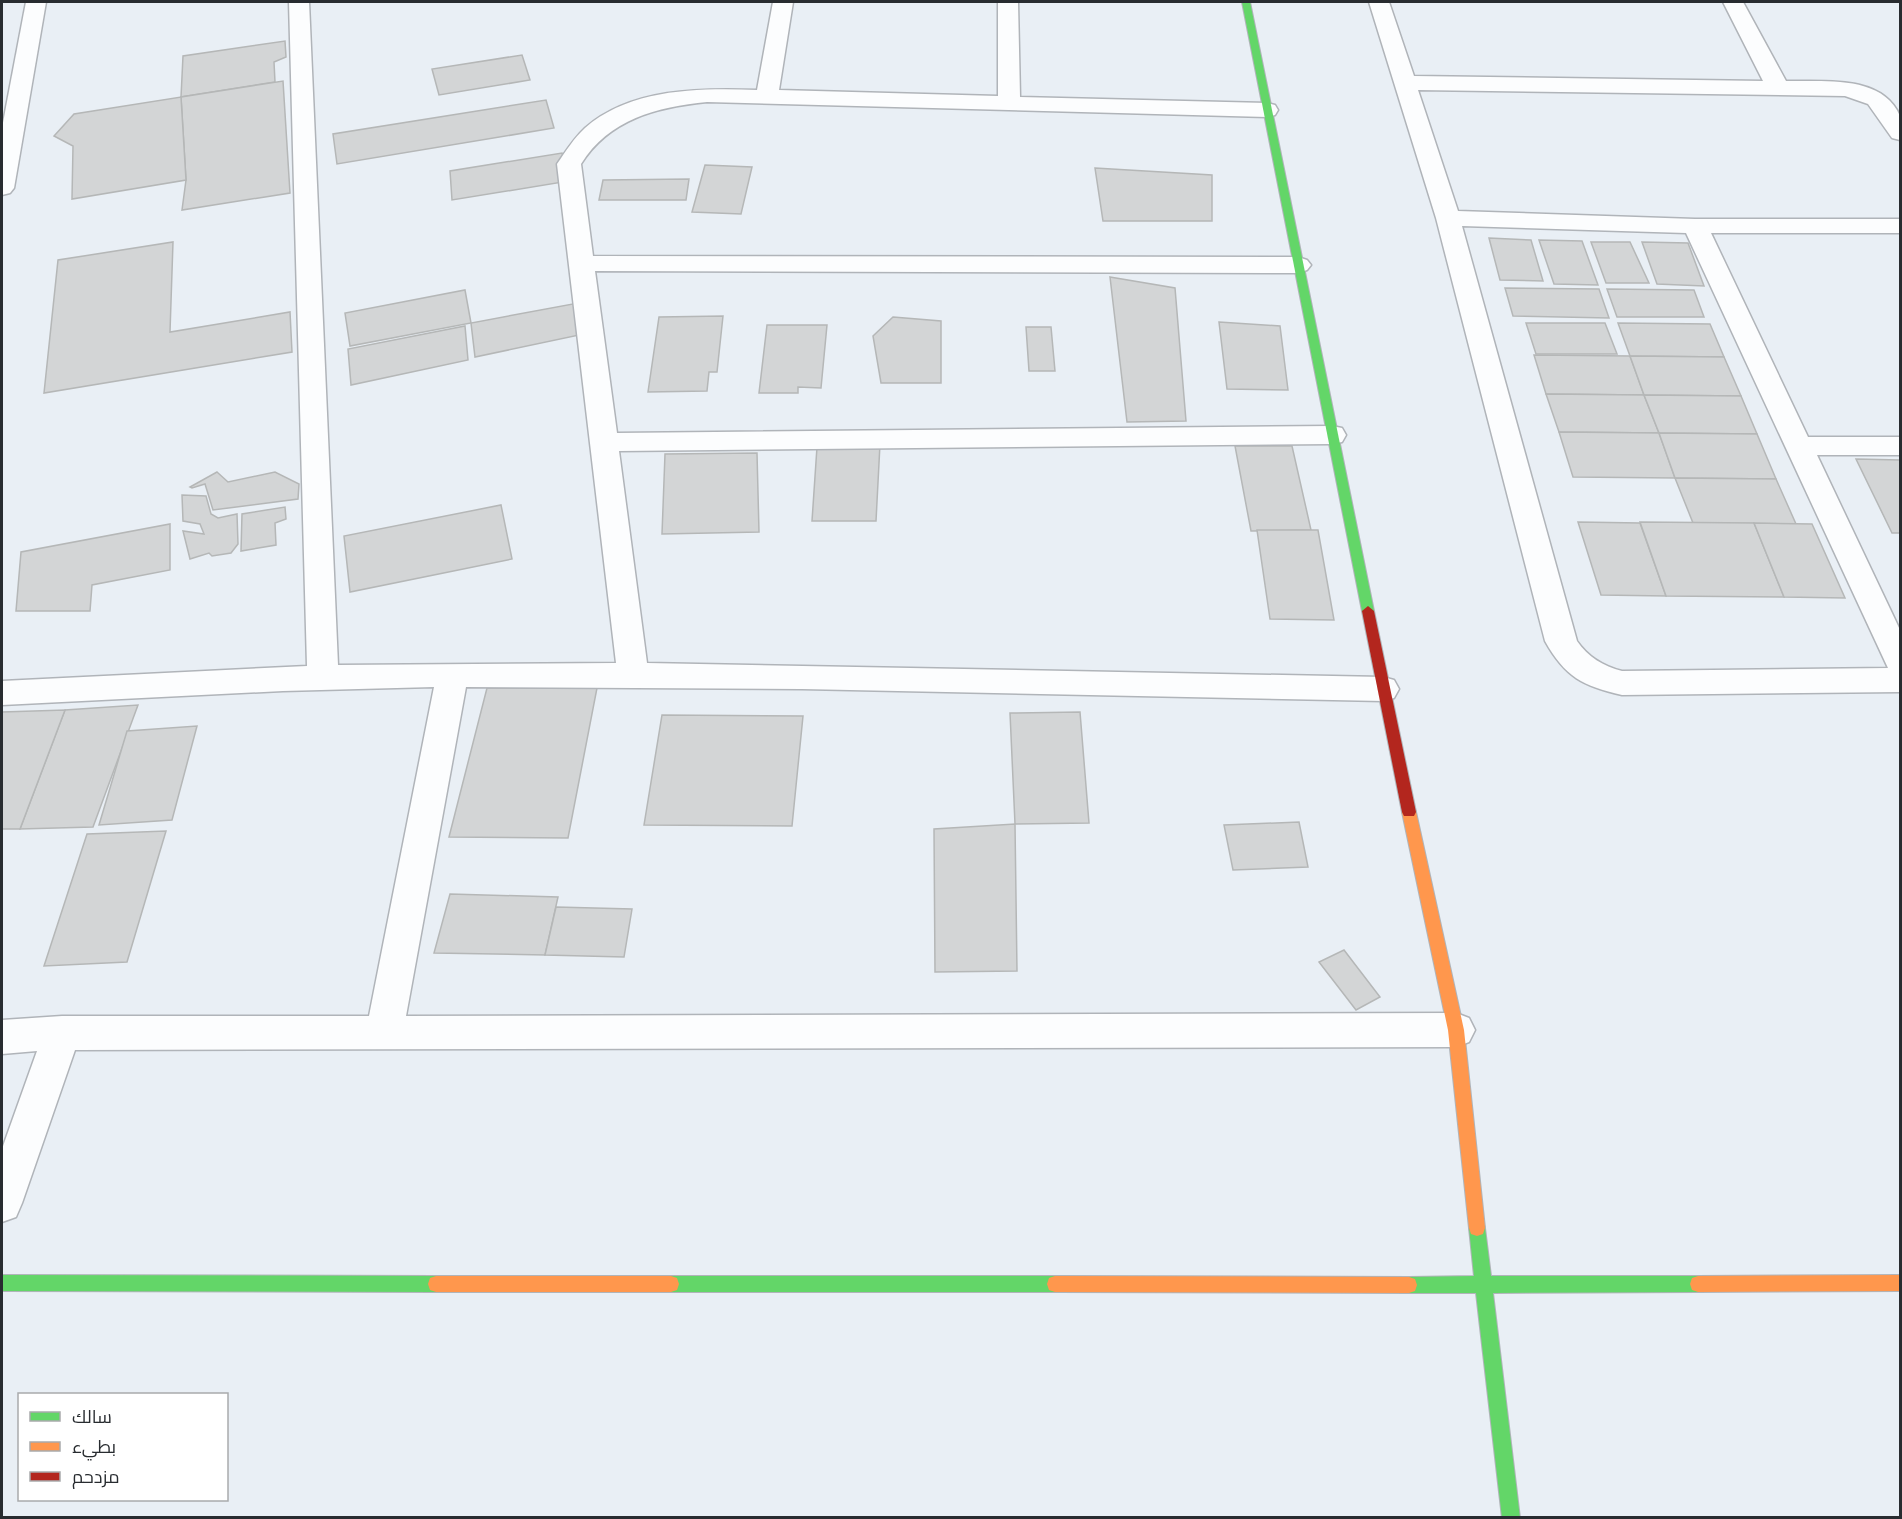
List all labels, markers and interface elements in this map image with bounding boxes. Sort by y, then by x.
legend [18,1393,228,1501]
text: سالك [72,1405,112,1428]
text: بطيء [72,1435,116,1461]
text: مزدحم [72,1465,120,1489]

